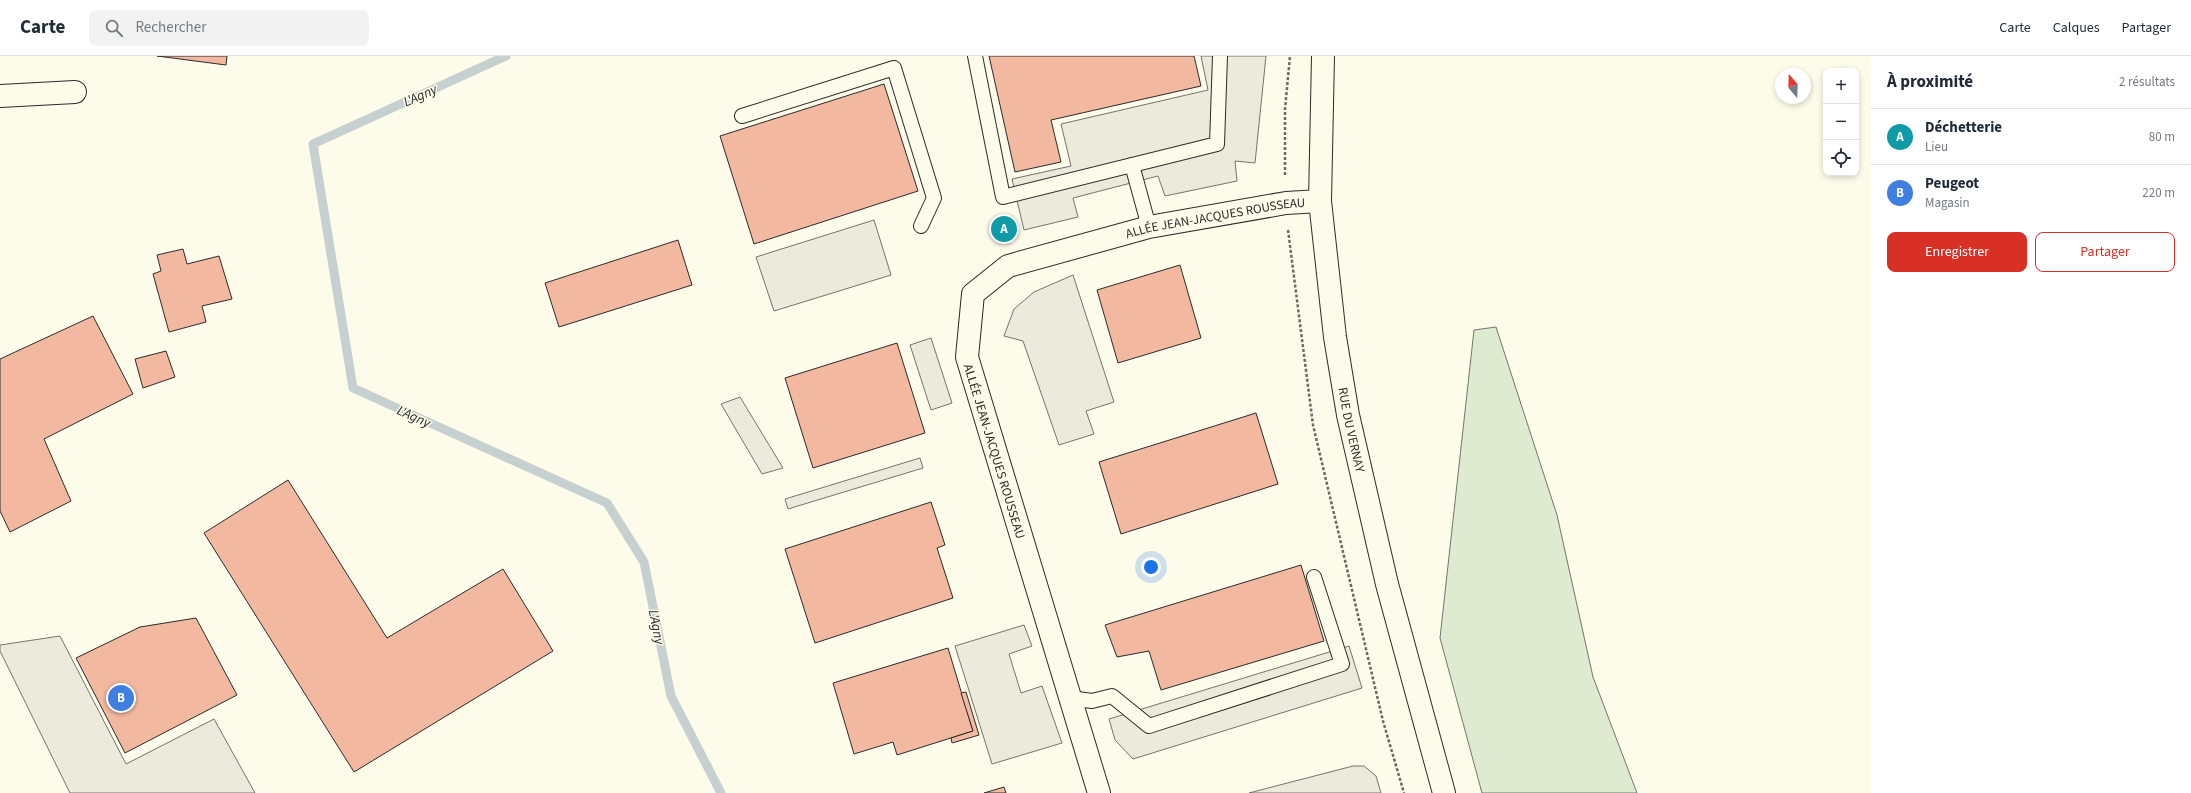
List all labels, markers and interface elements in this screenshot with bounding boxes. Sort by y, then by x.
search box [89,10,369,46]
text: Carte [20,14,65,41]
icon: search [103,17,125,39]
text: Rechercher [135,17,206,38]
text: Carte [1999,18,2031,38]
text: Calques [2053,18,2100,38]
text: Partager [2122,18,2171,38]
north arrow [1775,68,1811,104]
map controls [1823,68,1859,176]
button: + [1823,68,1859,104]
text: À proximité [1887,70,1973,94]
text: 2 résultats [2119,73,2175,91]
water label: L'Agny [400,79,441,112]
button: − [1823,104,1859,140]
text: Déchetterie [1925,117,2002,138]
text: A [1896,128,1904,146]
text: 80 m [2149,128,2175,146]
text: Lieu [1925,138,1948,156]
button: locate [1823,140,1859,176]
text: Peugeot [1925,173,1979,194]
text: B [1896,184,1904,202]
text: 220 m [2142,184,2175,202]
street label: ALLÉE JEAN-JACQUES ROUSSEAU [1124,194,1306,243]
text: Magasin [1925,194,1970,212]
pin: A [991,214,1017,244]
button: Enregistrer [1887,232,2027,272]
button: Partager [2035,232,2175,272]
street label: ALLÉE JEAN-JACQUES ROUSSEAU [959,362,1029,541]
street label: RUE DU VERNAY [1333,386,1369,475]
water label: L'Agny [394,401,434,433]
your location [1141,557,1161,577]
water label: L'Agny [643,608,669,647]
pin: B [108,683,134,713]

